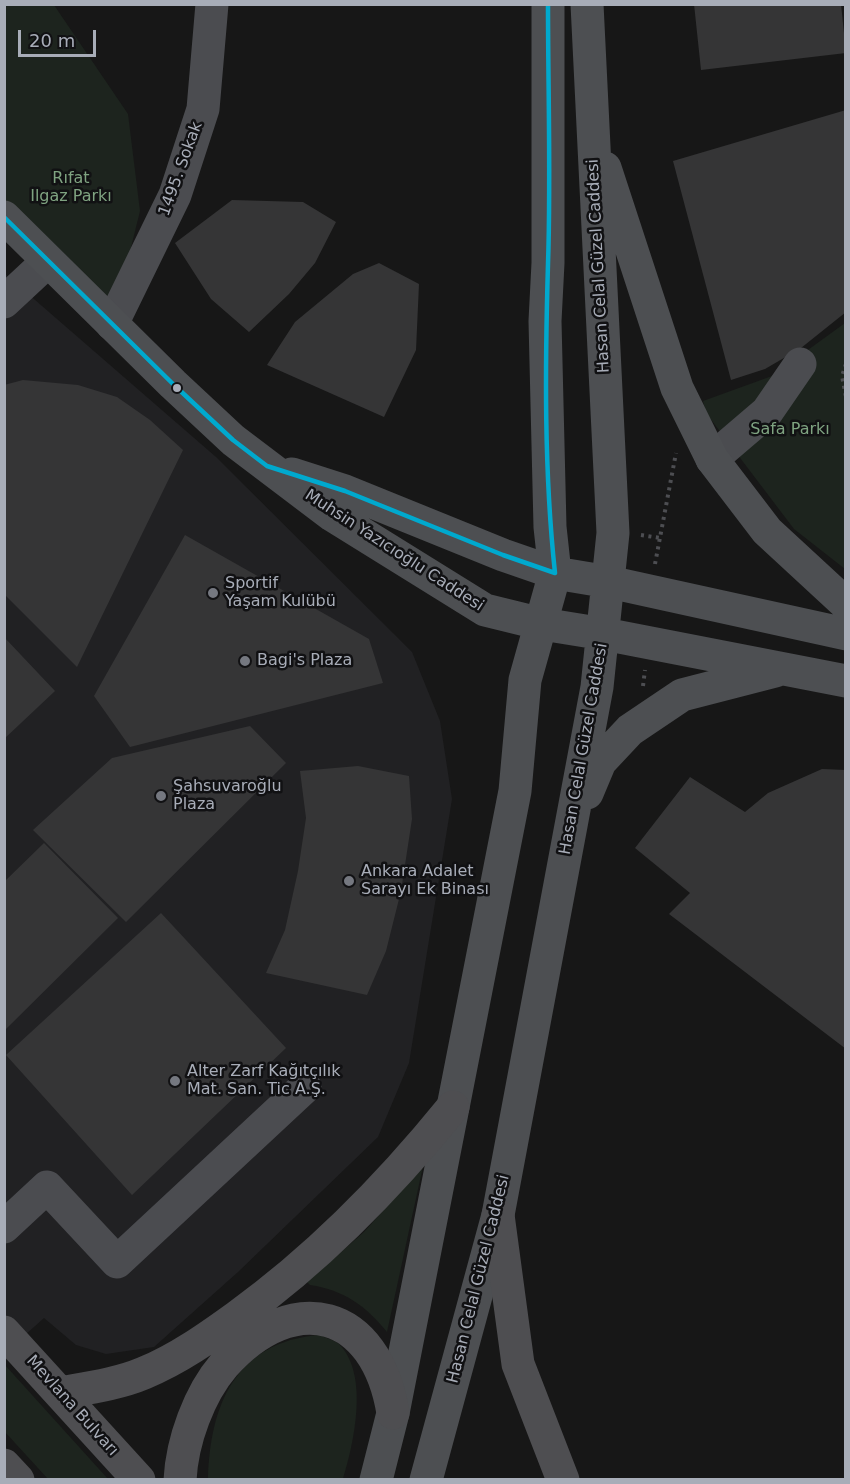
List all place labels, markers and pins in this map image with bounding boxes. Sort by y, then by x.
unlabelled marker [171,382,183,394]
place label: Sportif Yaşam Kulübü [225,574,336,612]
marker: Sportif Yaşam Kulübü [206,586,220,600]
place label: Bagi's Plaza [257,651,352,671]
marker: Bagi's Plaza [238,654,252,668]
place label: Şahsuvaroğlu Plaza [173,777,282,815]
marker: Şahsuvaroğlu Plaza [154,789,168,803]
place label: Ankara Adalet Sarayı Ek Binası [361,862,489,900]
marker: Ankara Adalet Sarayı Ek Binası [342,874,356,888]
place label: Alter Zarf Kağıtçılık Mat. San. Tic A.Ş. [187,1062,341,1100]
marker: Alter Zarf Kağıtçılık Mat. San. Tic A.Ş. [168,1074,182,1088]

